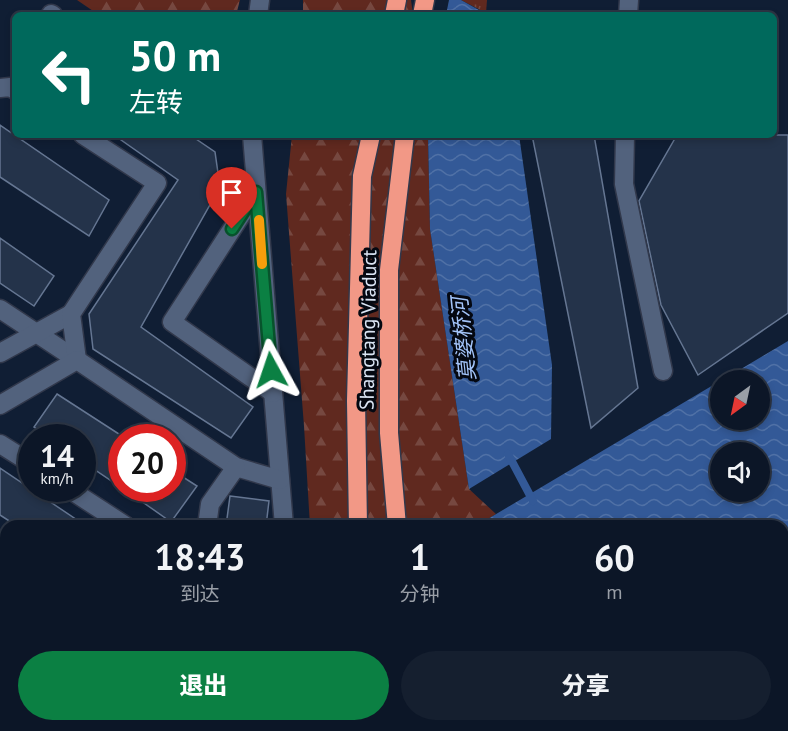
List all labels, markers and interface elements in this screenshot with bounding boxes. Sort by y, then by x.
text: 50 m [129,28,221,83]
icon: left [30,36,108,114]
text: 左转 [129,85,183,119]
pin [206,167,257,229]
icon: arrive [215,176,248,209]
street label: Shangtang Viaduct [354,249,382,410]
water label: 莫婆桥河 [445,292,481,382]
position arrow [239,338,303,402]
north arrow [710,370,770,430]
map controls [710,370,770,502]
speed limit sign: 20 [108,424,186,502]
text: 14 [40,436,74,475]
button: sound [710,442,770,502]
text: km/h [41,469,73,488]
text: 18:43 [154,533,246,580]
text: 1 [410,533,430,580]
text: 60 [594,534,635,581]
text: m [606,579,622,605]
text: 到达 [180,581,220,607]
text: 分钟 [400,581,440,607]
button: 退出 [18,651,389,720]
button: 分享 [401,651,771,720]

